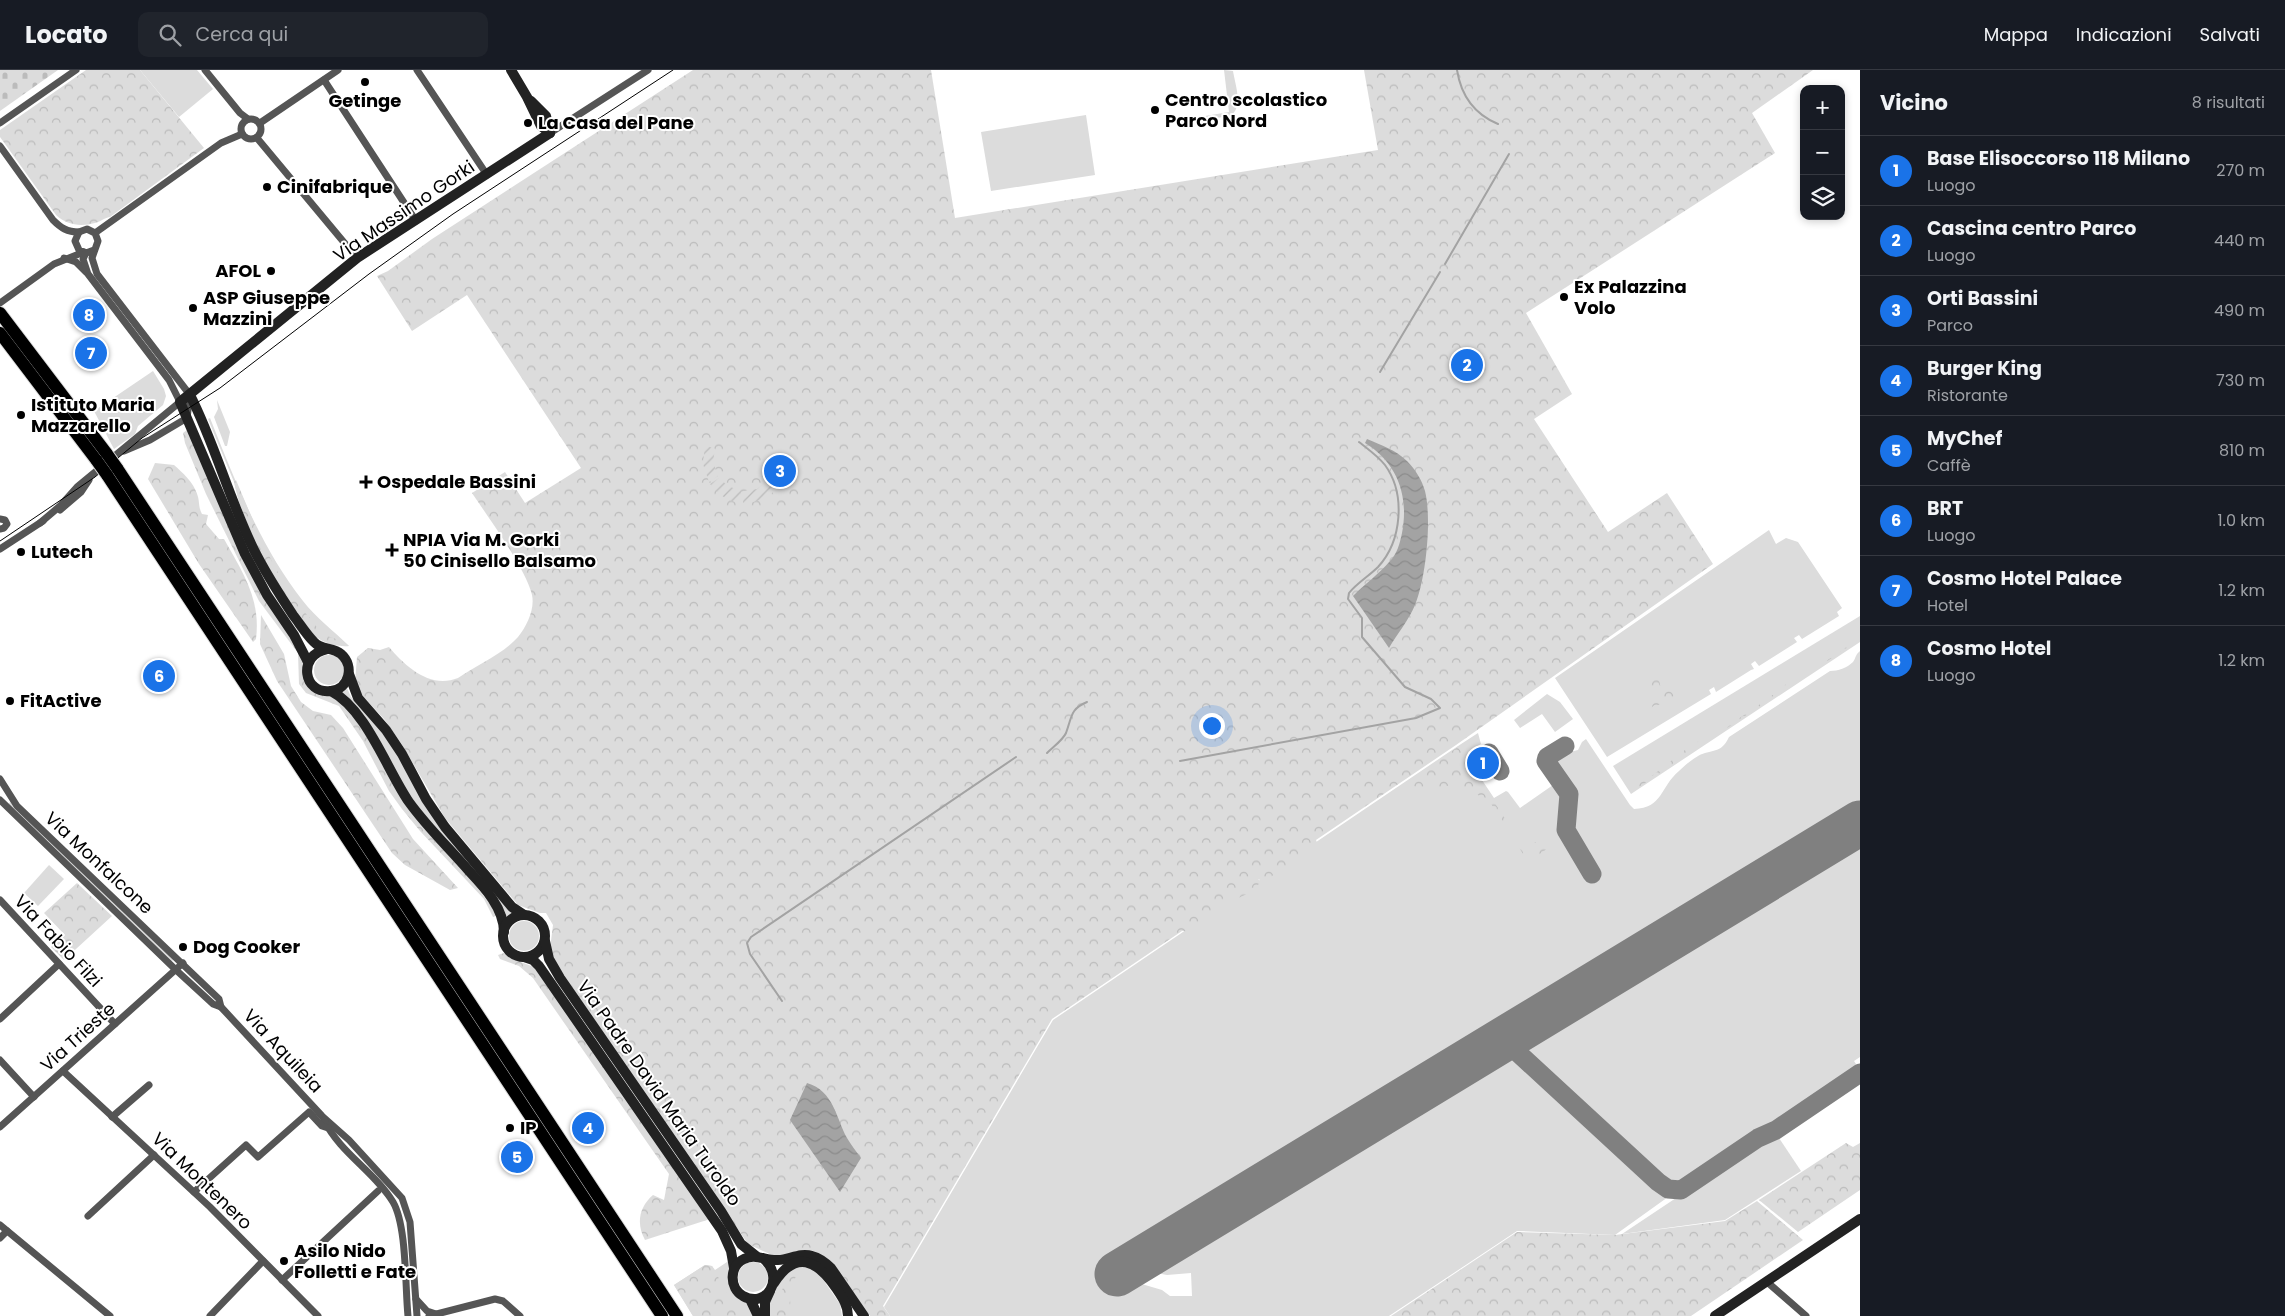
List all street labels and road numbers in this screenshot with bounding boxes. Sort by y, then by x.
street label: Via Massimo Gorki [328,154,479,267]
street label: Via Monfalcone [40,806,159,919]
street label: Via Fabio Filzi [9,889,108,992]
street label: Via Padre David Maria Turoldo [572,975,747,1211]
street label: Via Trieste [35,996,120,1077]
street label: Via Aquileia [238,1003,329,1098]
street label: Via Montenero [147,1126,258,1235]

